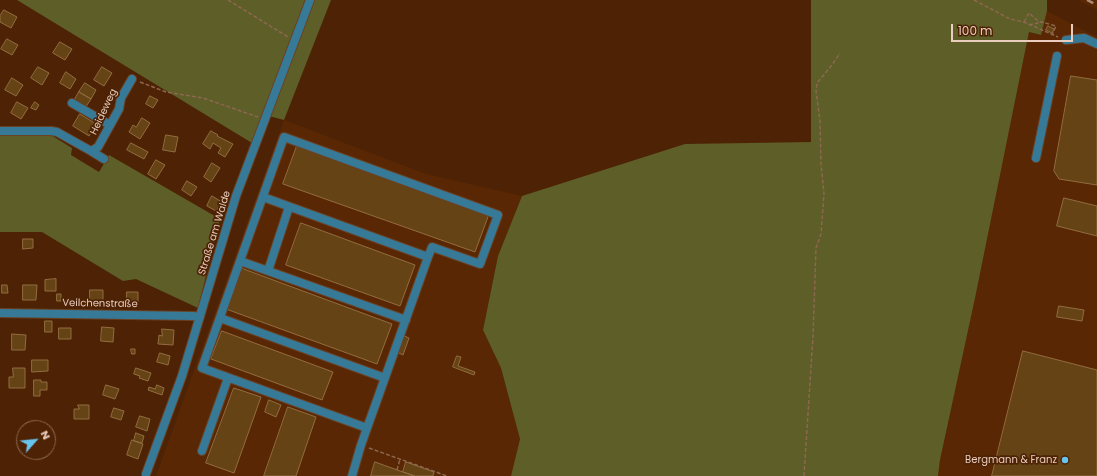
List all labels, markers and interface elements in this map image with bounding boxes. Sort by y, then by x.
scale bar [953,16,1075,42]
text: 100 m [958,22,992,39]
street label: Heideweg [88,87,120,137]
street label: Straße am Walde [196,189,234,277]
street label: Veilchenstraße [62,297,138,311]
north arrow [16,420,56,460]
text: N [37,428,55,442]
place label: Bergmann & Franz [965,454,1057,466]
marker: Bergmann & Franz [1060,455,1070,465]

